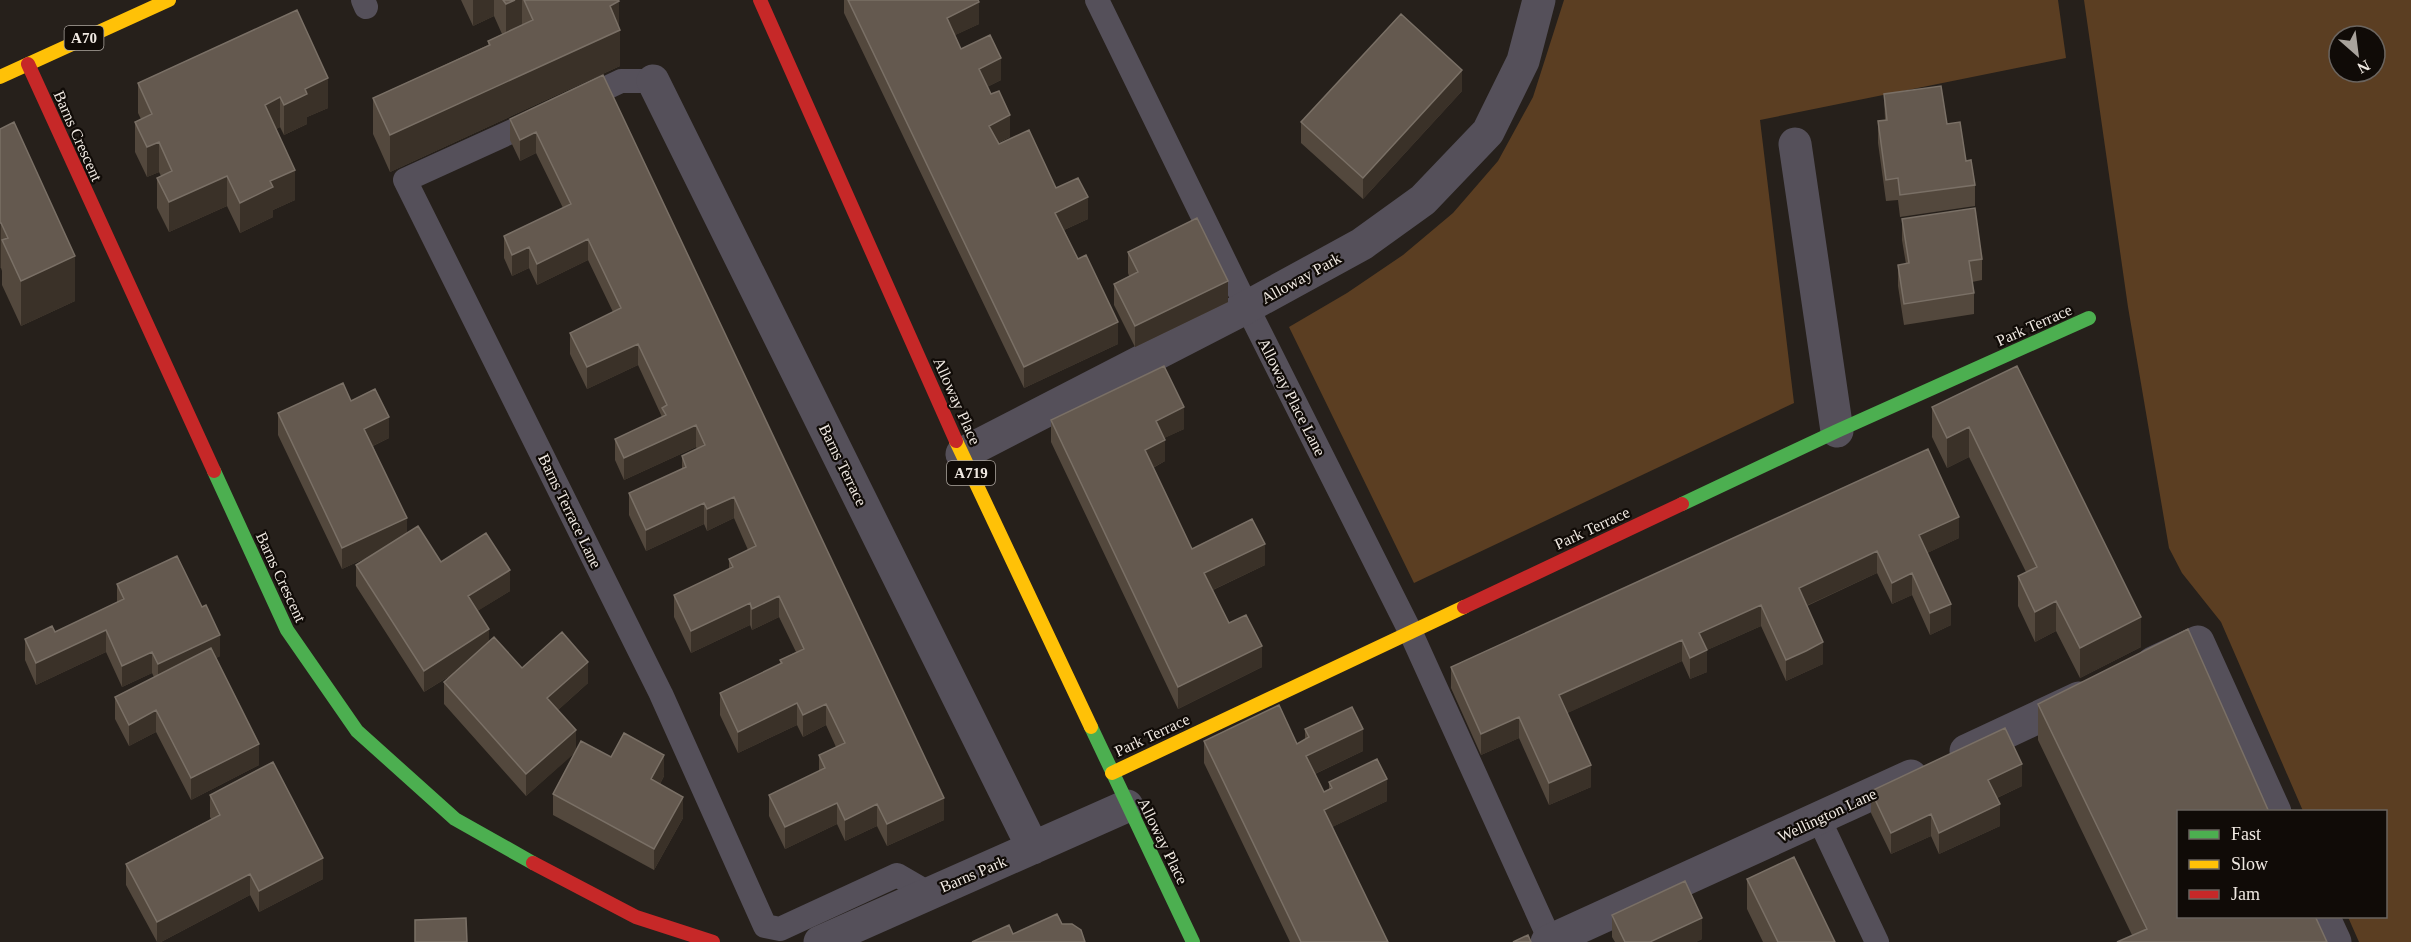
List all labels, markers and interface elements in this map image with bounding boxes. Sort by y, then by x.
north arrow [2327,24,2387,84]
road number: A70 [64,26,104,50]
text: N [2354,57,2373,77]
street label: Barns Crescent [50,88,106,184]
street label: Alloway Park [1258,249,1344,308]
street label: Park Terrace [1994,301,2074,349]
street label: Alloway Place Lane [1254,335,1329,459]
street label: Alloway Place [929,355,984,448]
street label: Barns Terrace [816,421,870,509]
street label: Barns Terrace Lane [535,451,605,571]
road number: A719 [947,461,995,485]
street label: Park Terrace [1552,503,1632,553]
street label: Barns Crescent [253,529,309,625]
street label: Park Terrace [1112,710,1192,760]
street label: Wellington Lane [1775,785,1879,846]
street label: Alloway Place [1134,795,1191,887]
legend [2177,810,2387,918]
text: Fast [2231,824,2261,844]
street label: Barns Park [937,852,1009,896]
text: Slow [2231,854,2268,874]
text: Jam [2231,884,2260,904]

